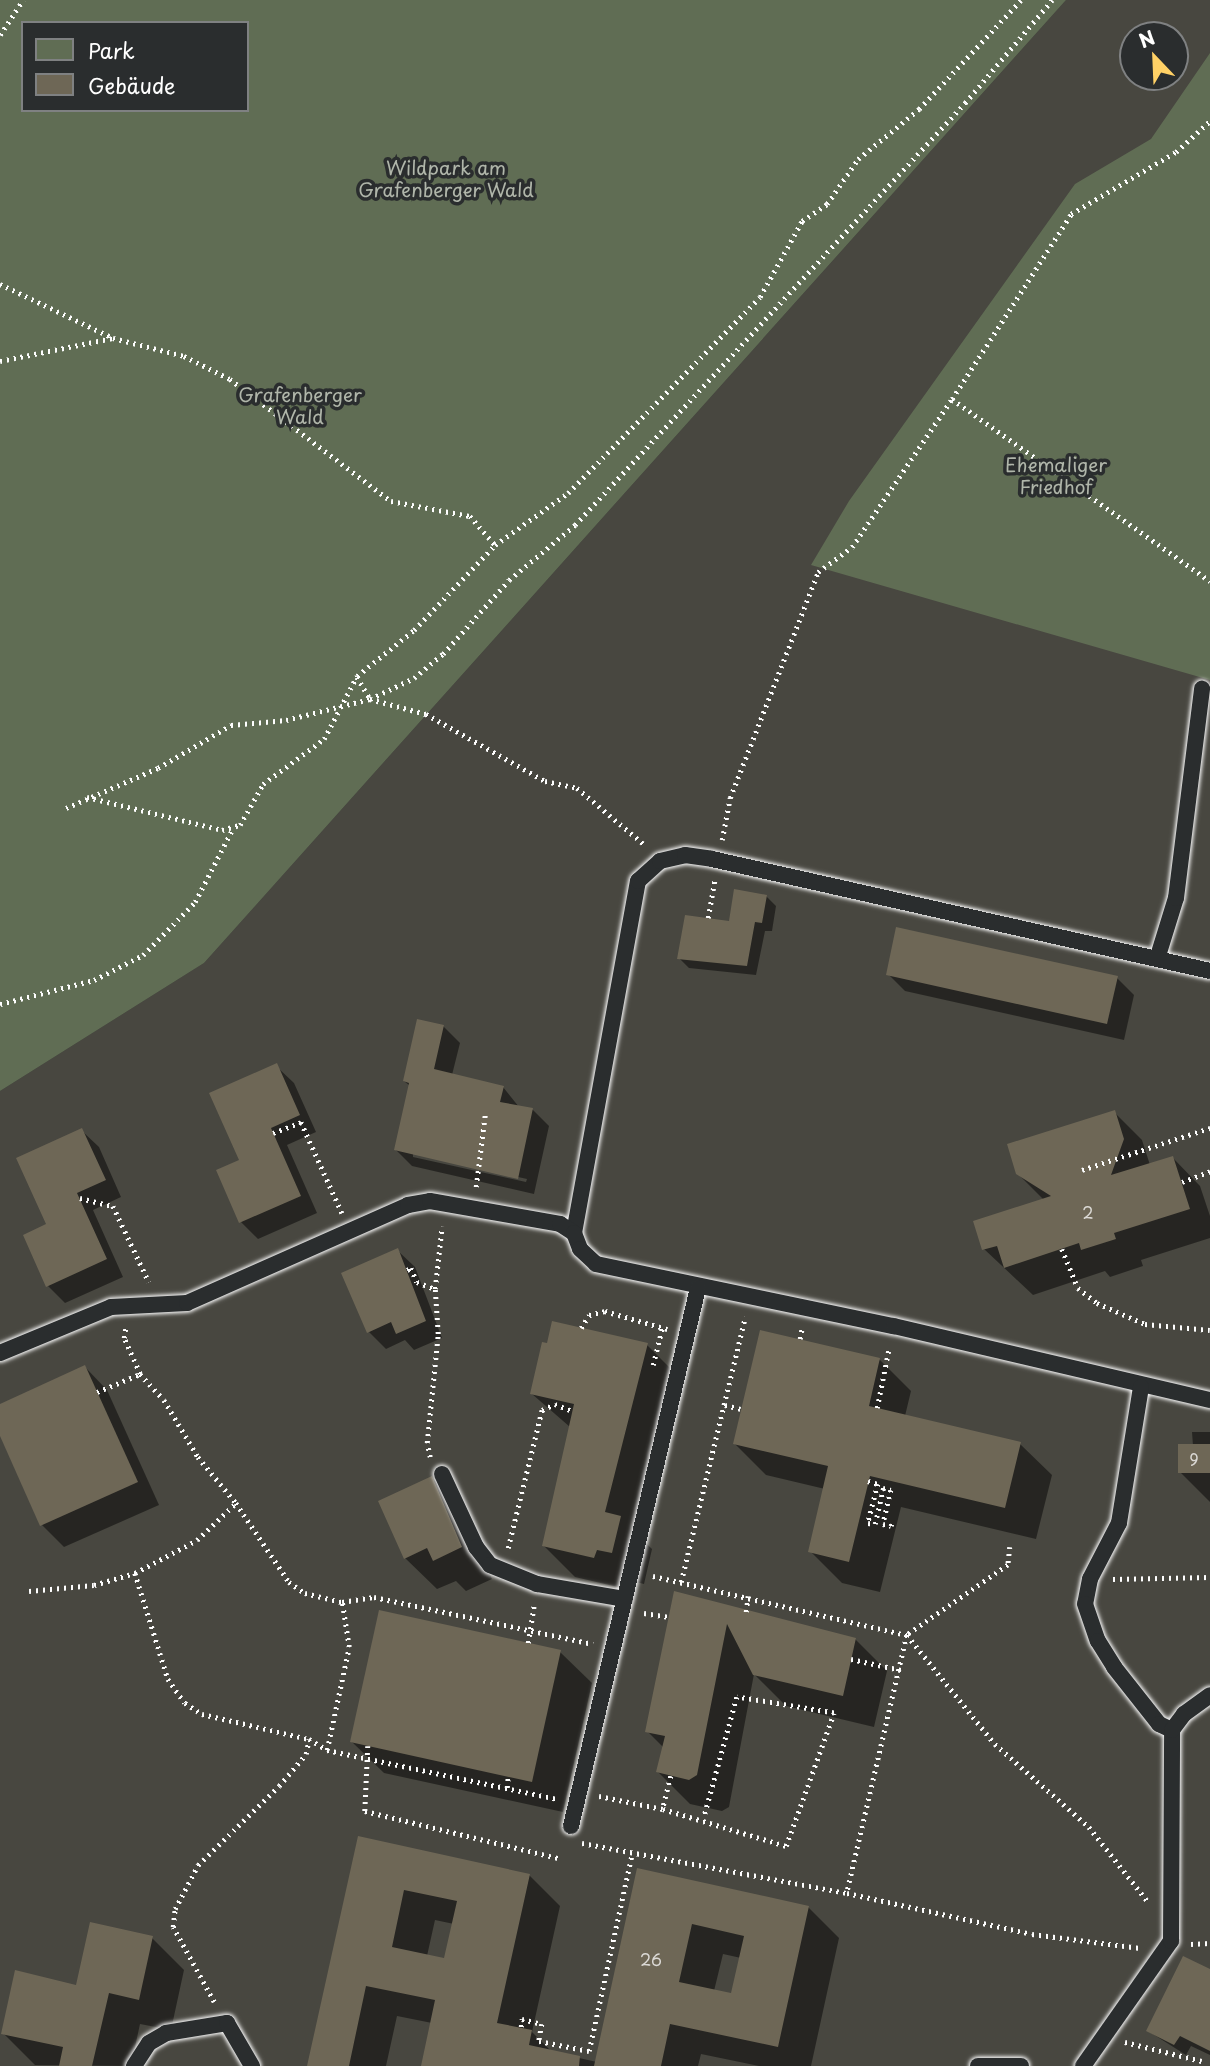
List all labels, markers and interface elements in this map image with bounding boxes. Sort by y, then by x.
legend [21,21,248,112]
north arrow [1119,21,1189,91]
text: N [1134,23,1159,54]
text: Park [88,34,135,66]
text: Gebäude [88,69,175,101]
park label: Wildpark am Grafenberger Wald [357,157,535,201]
park label: Grafenberger Wald [238,384,362,428]
park label: Ehemaliger Friedhof [1005,454,1107,498]
house number: 2 [1082,1202,1094,1222]
house number: 9 [1189,1449,1199,1469]
house number: 26 [640,1949,662,1969]

